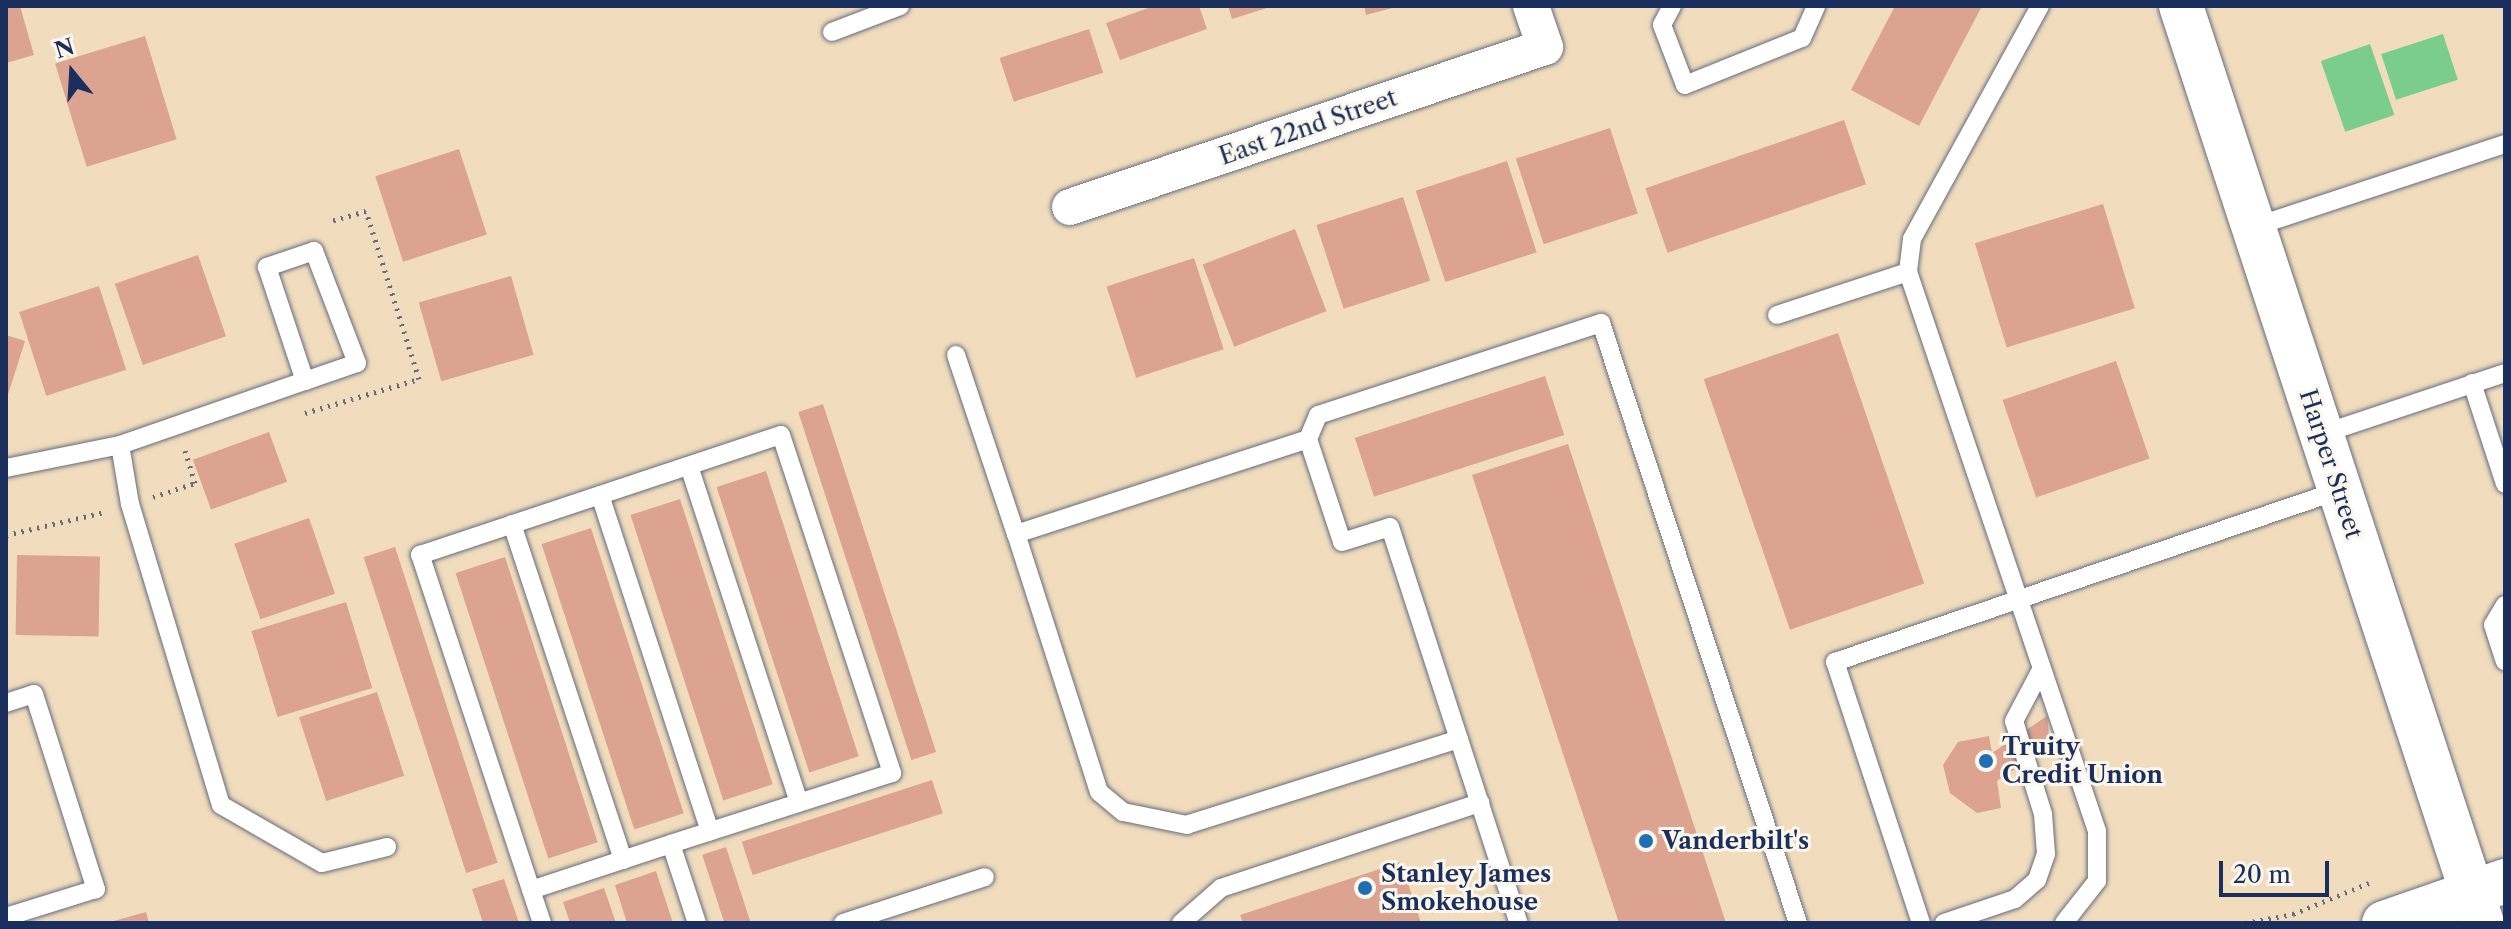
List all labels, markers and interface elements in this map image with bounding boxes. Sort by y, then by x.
north arrow [32,32,112,112]
text: N [51,33,78,64]
street label: East 22nd Street [1215,83,1401,171]
street label: Harper Street [2293,385,2369,543]
place label: Truity Credit Union [2002,733,2163,789]
marker: Truity Credit Union [1977,752,1995,770]
place label: Vanderbilt's [1662,827,1809,855]
marker: Vanderbilt's [1637,832,1655,850]
scale bar [2223,845,2333,895]
place label: Stanley James Smokehouse [1381,860,1552,916]
text: 20 m [2233,860,2291,889]
marker: Stanley James Smokehouse [1356,879,1374,897]

